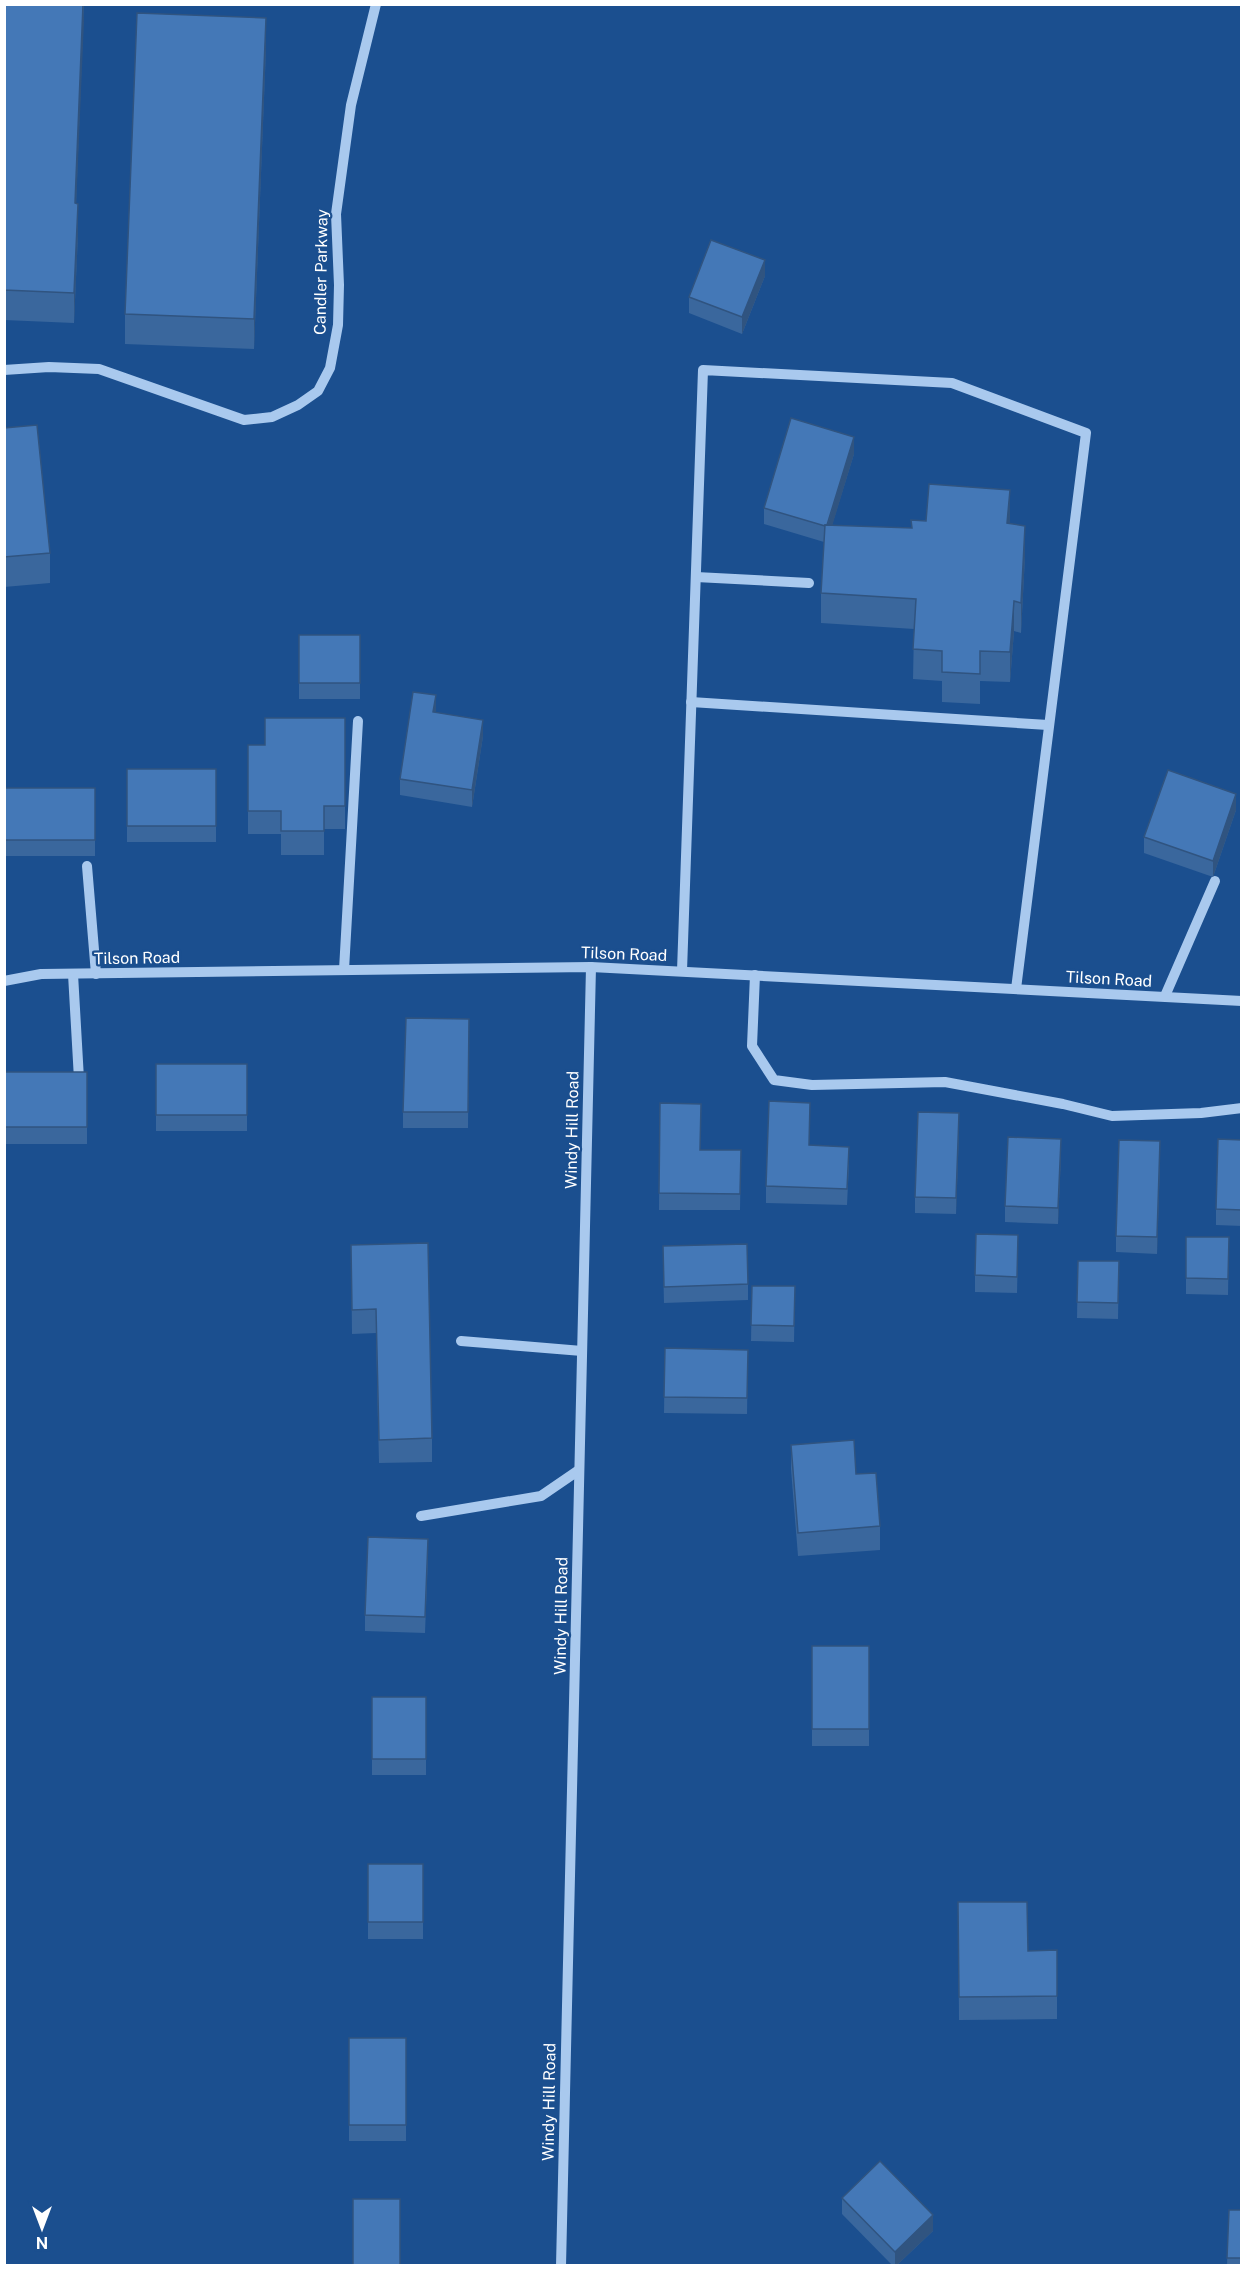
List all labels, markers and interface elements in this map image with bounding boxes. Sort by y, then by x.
street label: Candler Parkway [310,208,332,335]
street label: Tilson Road [581,943,667,965]
street label: Tilson Road [94,948,180,968]
street label: Tilson Road [1065,967,1153,991]
street label: Windy Hill Road [561,1071,583,1189]
street label: Windy Hill Road [550,1557,572,1675]
street label: Windy Hill Road [538,2043,560,2161]
north arrow [12,2198,72,2258]
text: N [36,2233,48,2252]

